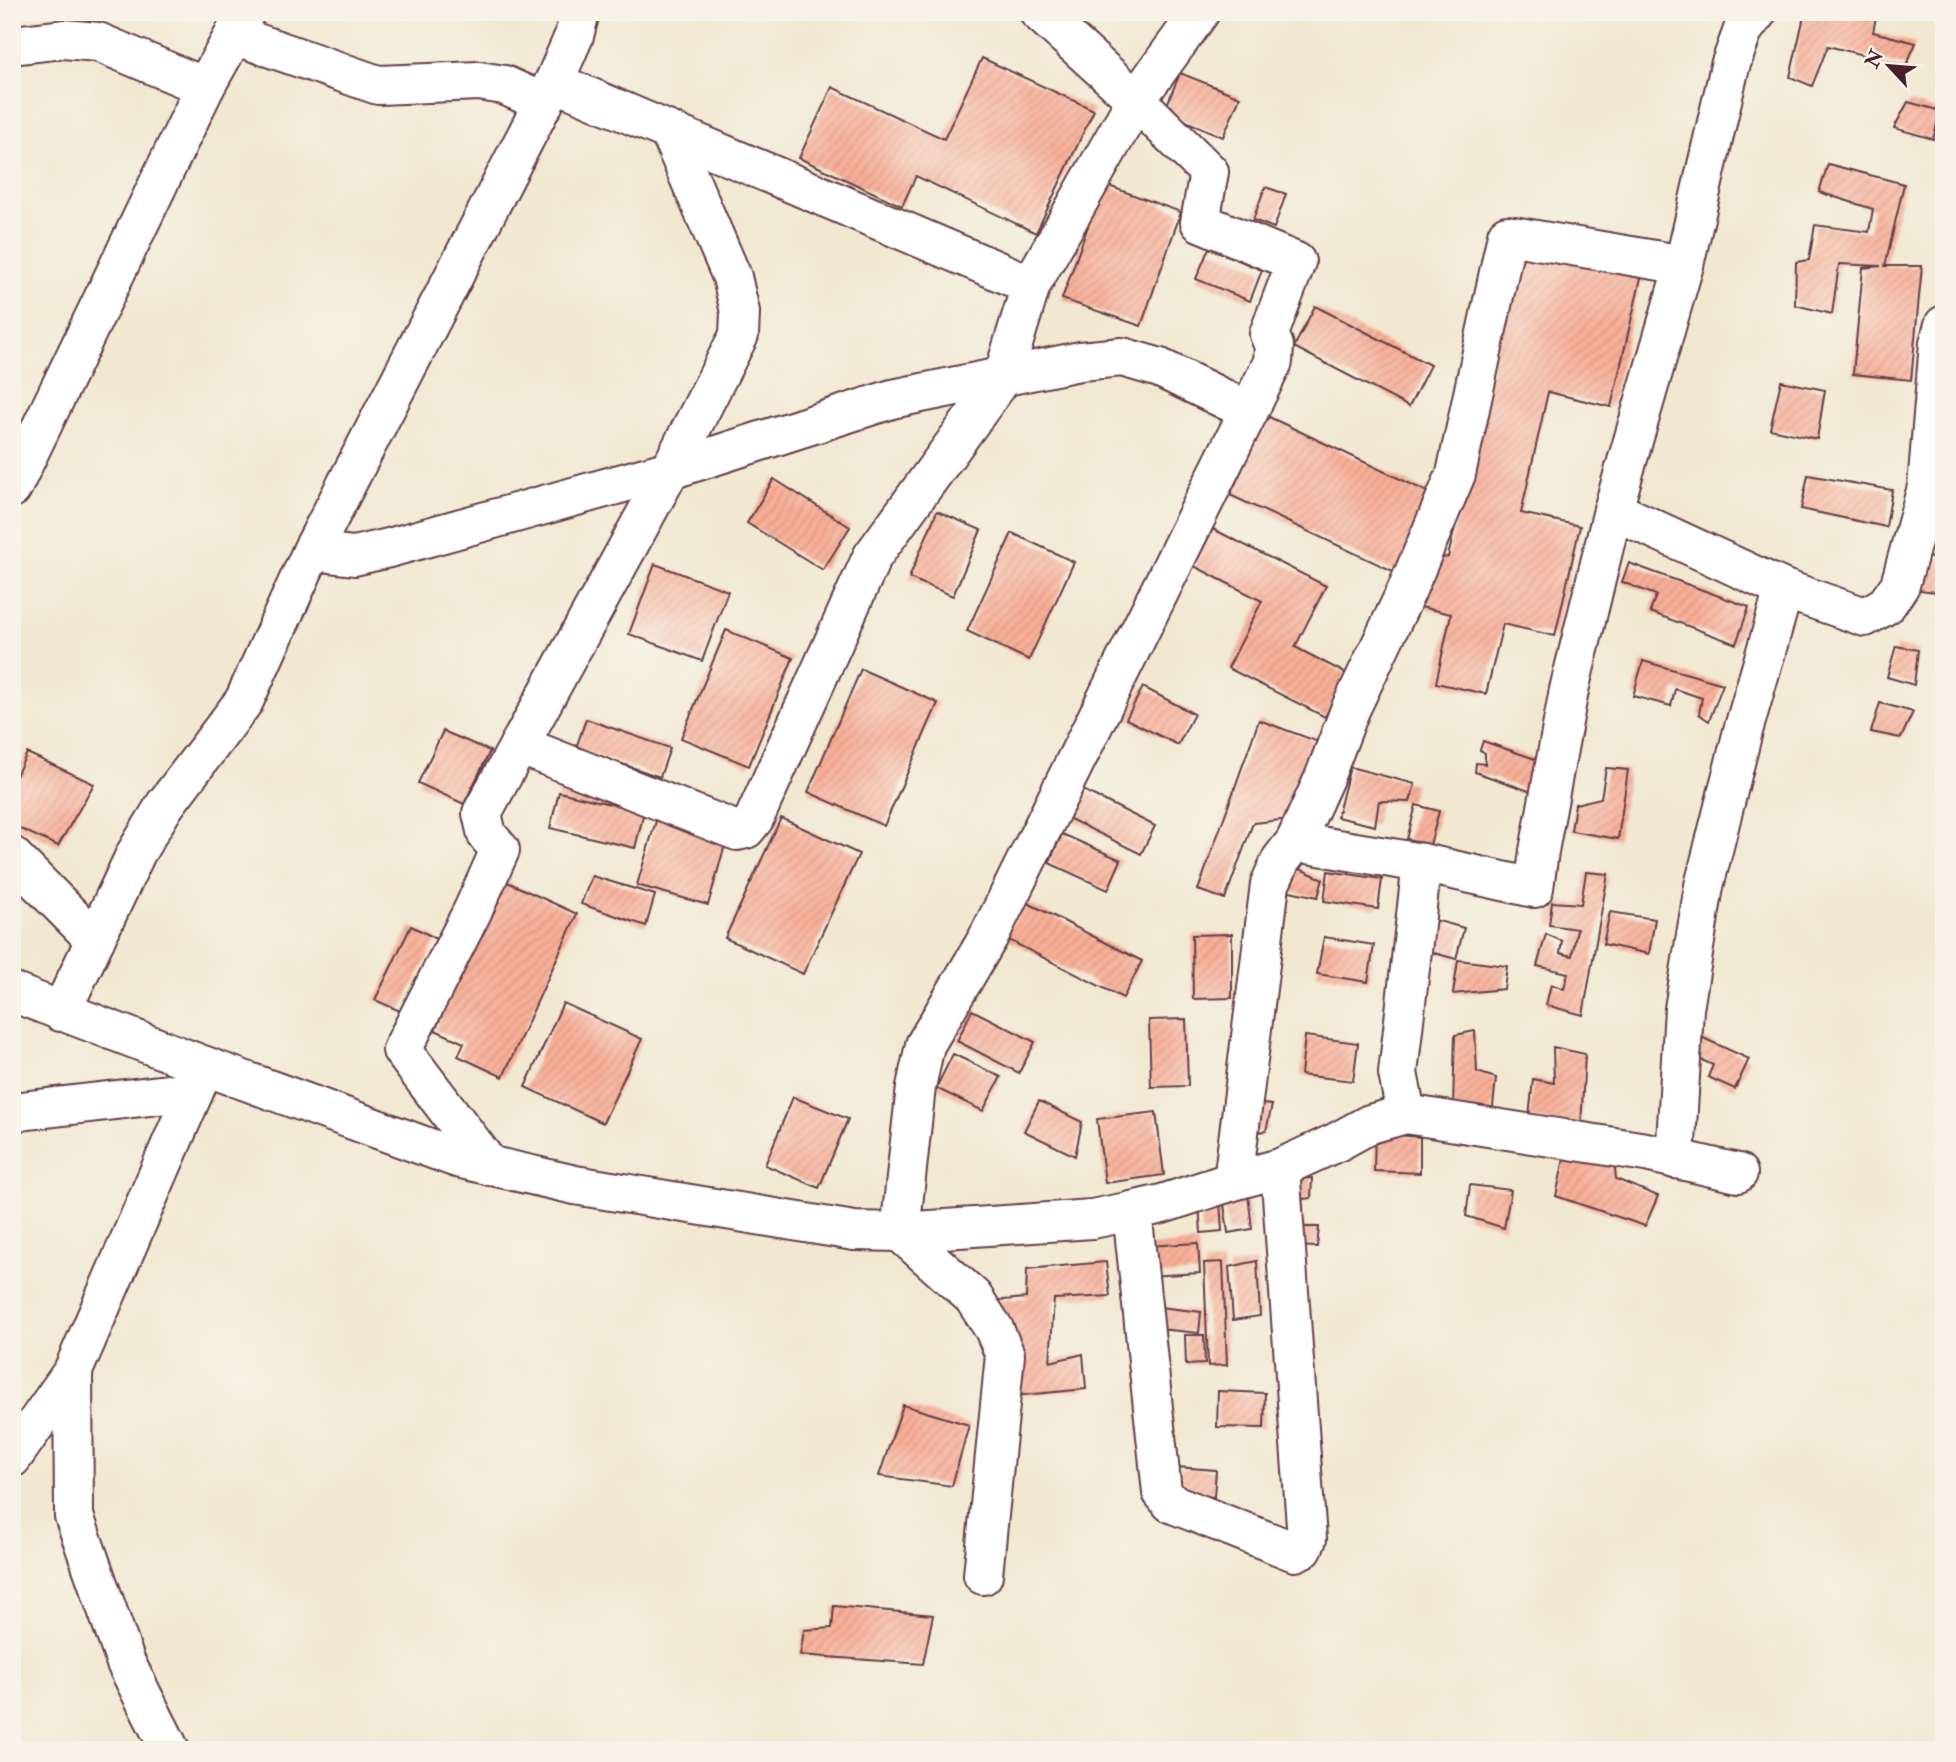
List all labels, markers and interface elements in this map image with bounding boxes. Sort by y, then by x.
north arrow [1854,32,1924,102]
text: N [1860,45,1890,73]

